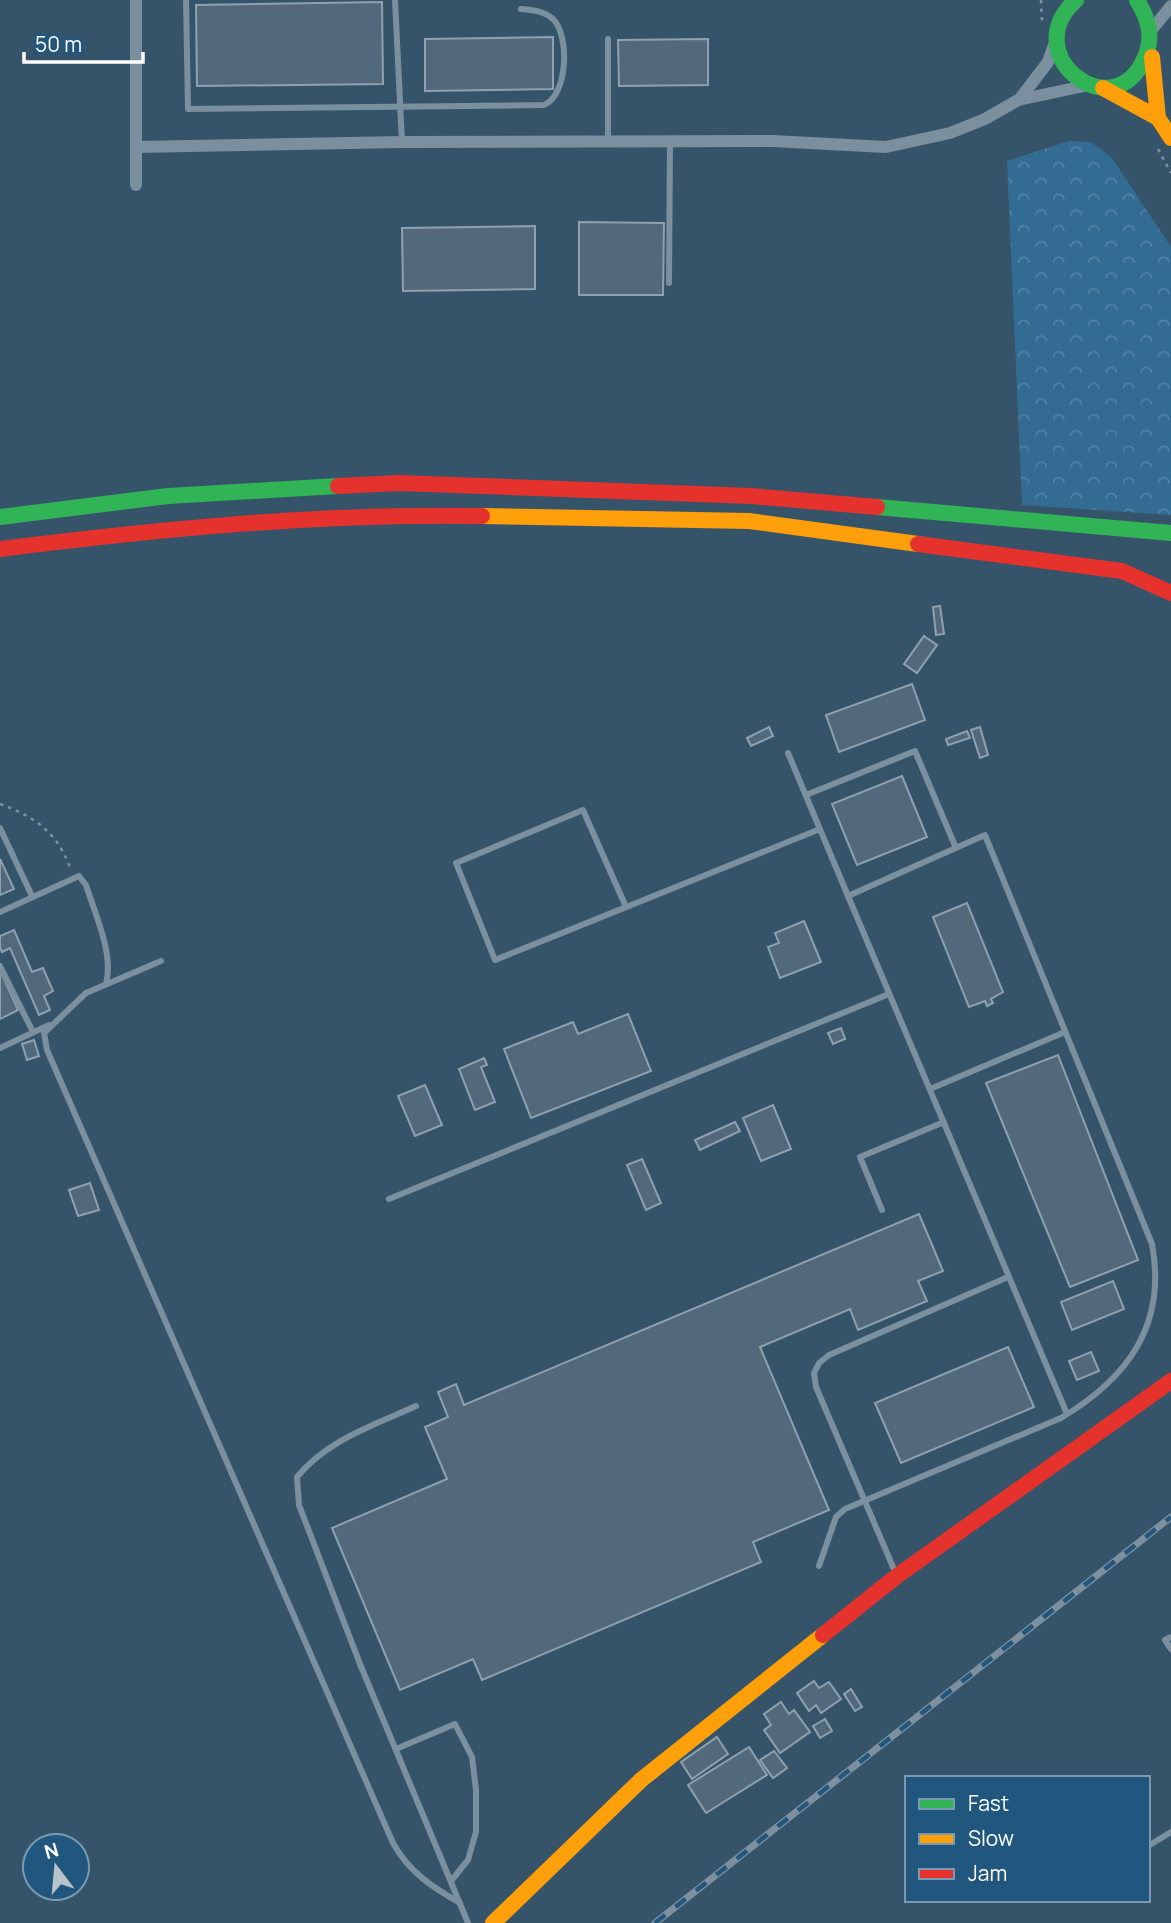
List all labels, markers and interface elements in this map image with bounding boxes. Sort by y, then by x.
scale bar [24,21,144,65]
text: 50 m [35,30,82,58]
legend [905,1776,1150,1902]
text: Fast [968,1789,1009,1817]
text: Slow [968,1824,1014,1852]
north arrow [21,1832,91,1902]
text: N [41,1836,61,1865]
text: Jam [968,1859,1007,1887]

